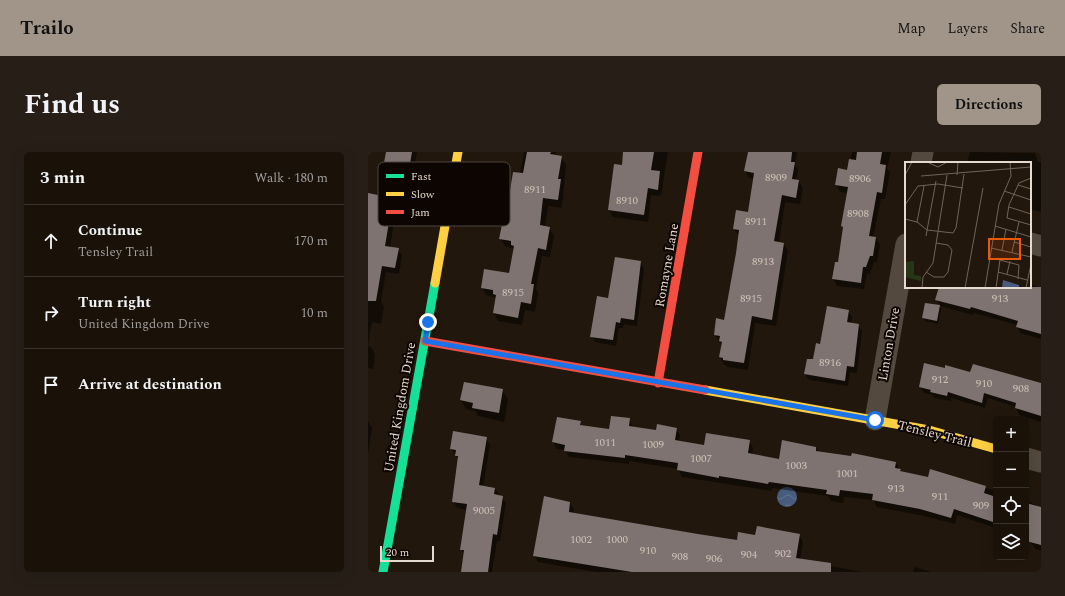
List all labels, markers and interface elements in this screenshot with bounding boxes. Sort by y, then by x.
text: Trailo [20,14,74,43]
text: Map [897,18,926,39]
text: Layers [948,18,988,39]
text: Share [1010,18,1045,39]
text: Find us [24,83,120,126]
button: Directions [937,84,1041,125]
legend [378,162,510,226]
inset map [905,162,1031,288]
text: 3 min [40,165,85,191]
text: Walk · 180 m [254,168,328,188]
text: Fast [411,168,432,185]
house number: 8909 [765,169,787,186]
house number: 8906 [849,170,871,187]
house number: 8911 [524,181,546,198]
text: Slow [411,186,435,203]
house number: 8910 [616,192,638,209]
text: Jam [411,204,430,221]
house number: 8908 [847,205,869,222]
house number: 8911 [745,213,767,230]
text: Continue [78,219,143,242]
street label: Romayne Lane [650,222,684,309]
icon: ahead [40,230,62,252]
text: 170 m [294,231,328,251]
text: Tensley Trail [78,242,153,262]
house number: 8913 [752,253,774,270]
house number: 8915 [502,284,524,301]
house number: 8915 [740,290,762,307]
house number: 913 [992,290,1009,307]
text: Turn right [78,291,151,314]
icon: right [40,302,62,324]
text: 10 m [301,303,328,323]
street label: Linton Drive [873,306,905,382]
route end [419,313,437,331]
text: United Kingdom Drive [78,314,210,334]
street label: United Kingdom Drive [379,341,421,474]
house number: 8916 [819,354,841,371]
house number: 912 [932,371,949,388]
text: Arrive at destination [78,373,222,396]
icon: arrive [40,374,62,396]
house number: 910 [976,375,993,392]
house number: 908 [1013,380,1030,397]
route start [866,411,884,429]
street label: Tensley Trail [896,415,974,453]
map controls [993,416,1029,560]
button: + [993,416,1029,452]
house number: 1011 [594,434,616,451]
house number: 1009 [642,436,664,453]
house number: 1007 [690,450,712,467]
button: − [993,452,1029,488]
house number: 1003 [785,457,807,474]
house number: 1001 [836,465,858,482]
house number: 913 [888,480,905,497]
house number: 911 [932,488,948,505]
button: locate [993,488,1029,524]
house number: 909 [973,497,990,514]
house number: 9005 [473,502,495,519]
button: layers [993,524,1029,560]
house number: 1002 [570,531,592,548]
house number: 1000 [606,531,628,548]
house number: 910 [640,542,657,559]
scale bar [380,544,434,563]
text: 20 m [386,544,409,561]
house number: 902 [775,545,792,562]
house number: 904 [741,546,758,563]
house number: 908 [672,548,689,565]
house number: 906 [706,550,723,567]

